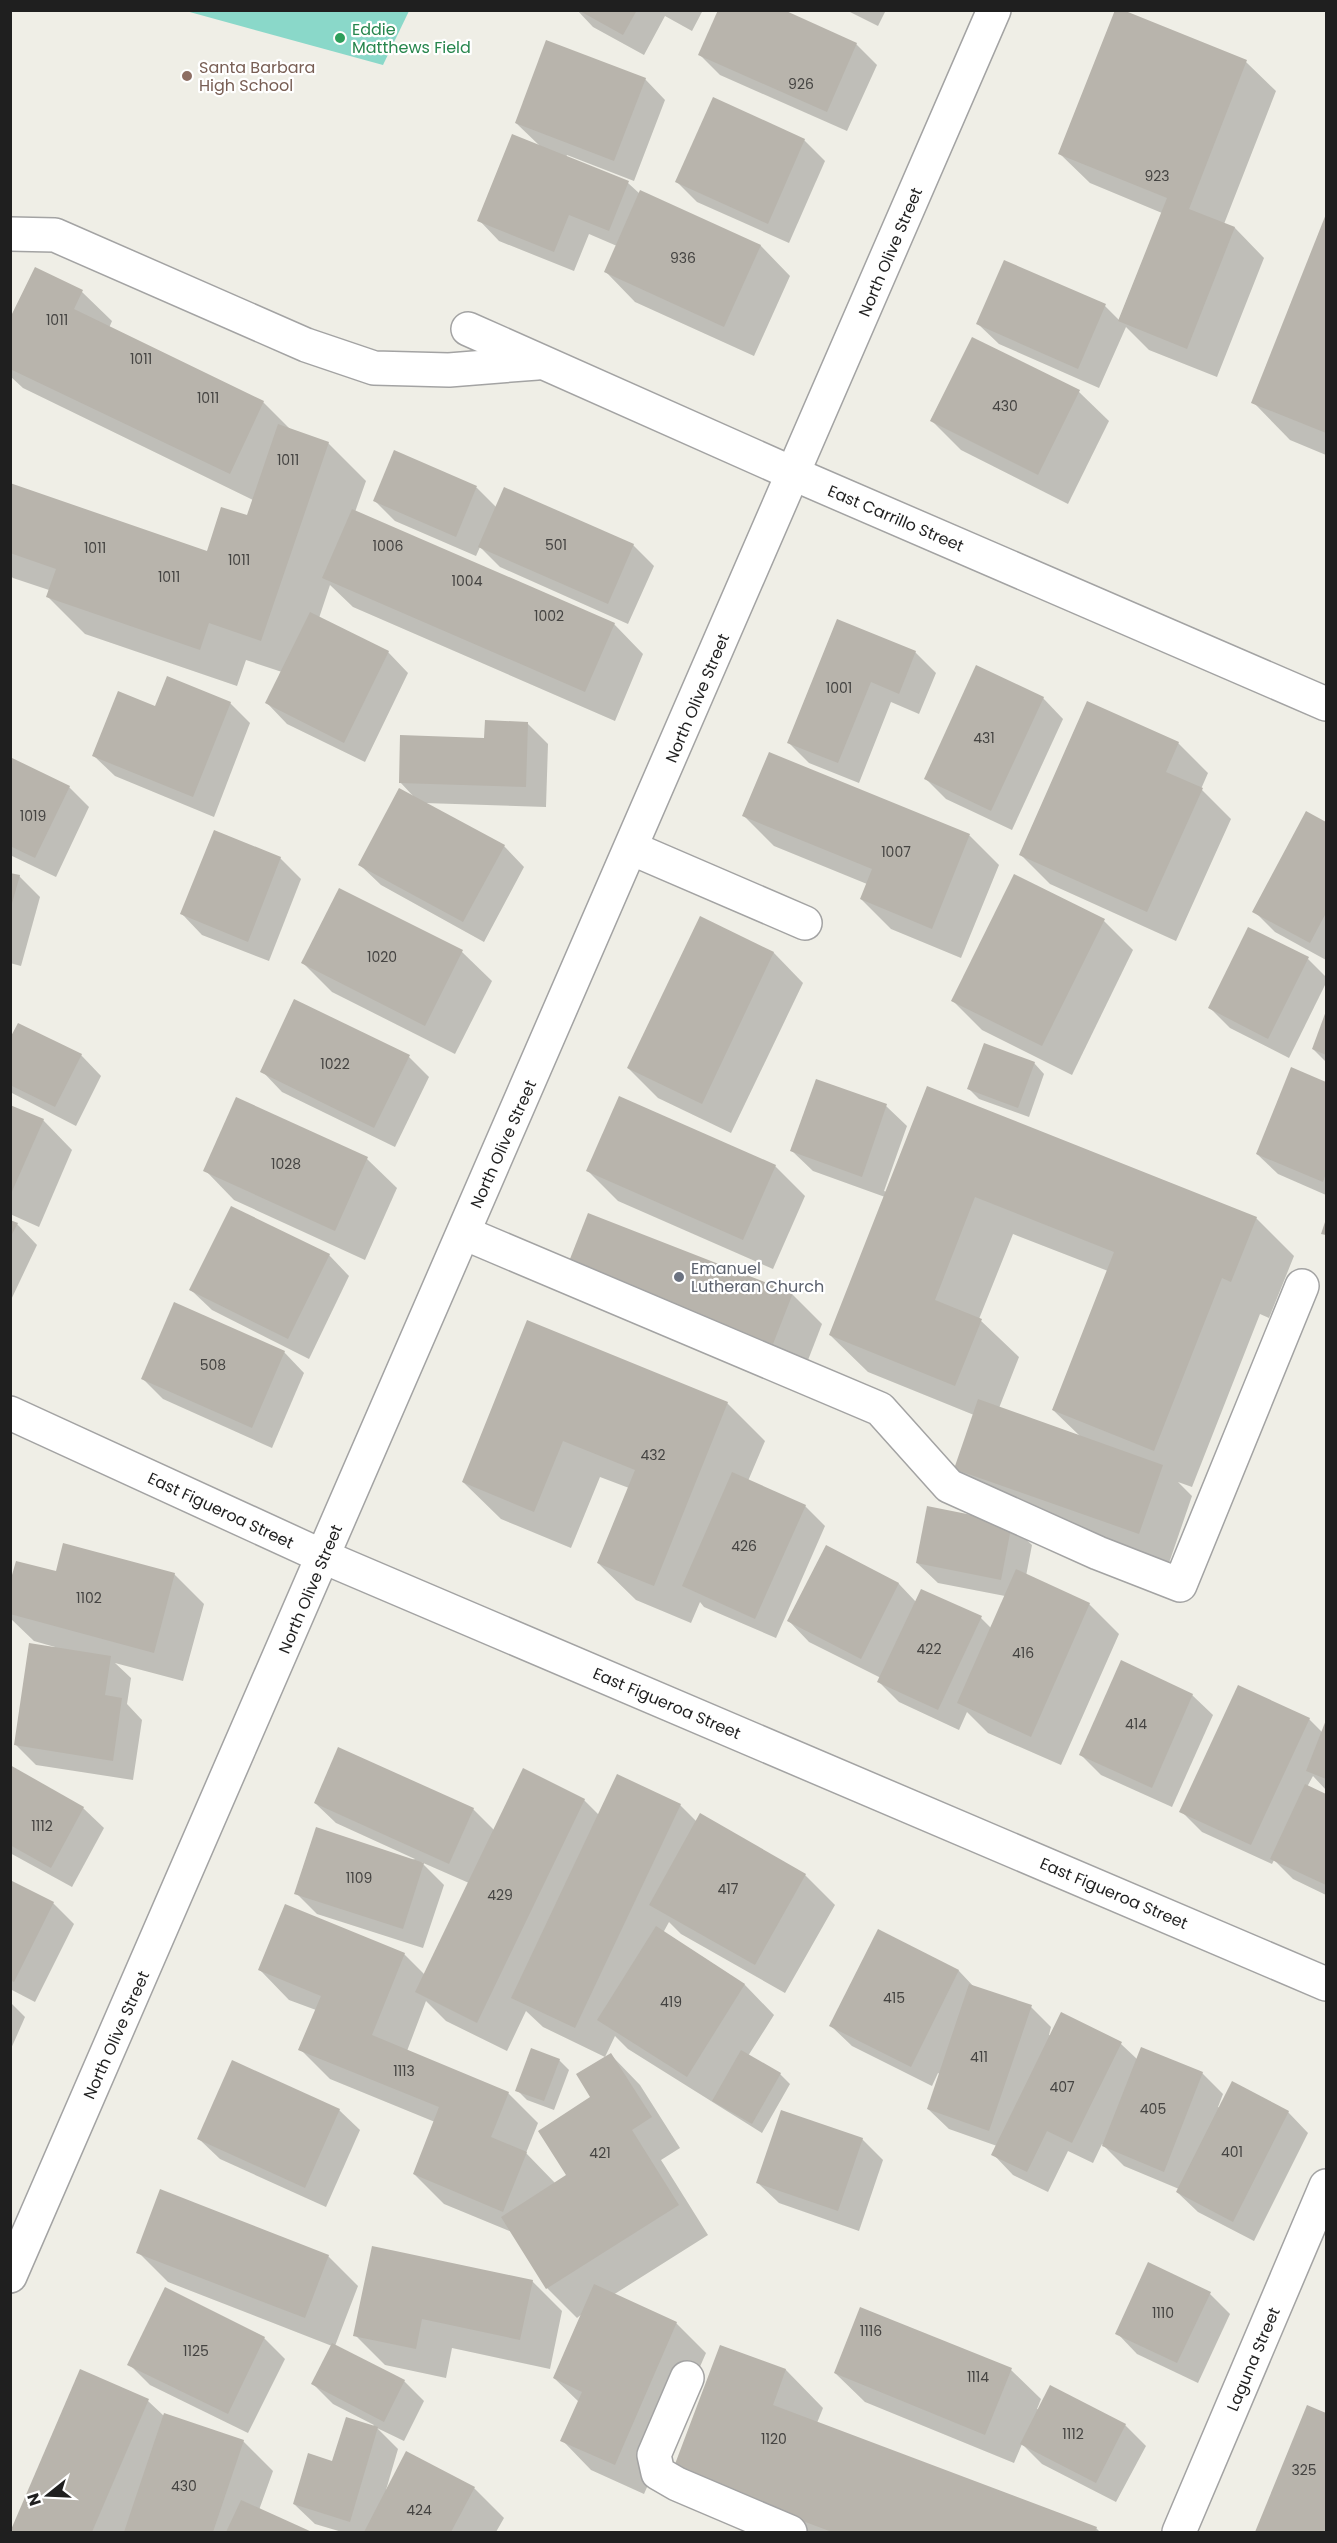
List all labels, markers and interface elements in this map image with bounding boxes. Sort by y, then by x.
place label: Eddie Matthews Field [352,18,471,59]
marker: Eddie Matthews Field [333,31,347,45]
place label: Santa Barbara High School [199,56,315,97]
marker: Santa Barbara High School [180,69,194,83]
house number: 926 [788,74,814,94]
house number: 923 [1144,166,1170,186]
street label: North Olive Street [853,184,928,320]
house number: 936 [670,248,696,268]
house number: 1011 [46,310,68,330]
house number: 1011 [130,349,152,369]
house number: 1011 [197,388,219,408]
house number: 430 [992,396,1018,416]
house number: 1011 [277,450,299,470]
street label: East Carrillo Street [824,479,968,558]
house number: 501 [545,535,567,555]
house number: 1006 [373,536,404,556]
house number: 1011 [84,538,106,558]
house number: 1011 [228,550,250,570]
house number: 1011 [158,567,180,587]
house number: 1004 [452,571,483,591]
house number: 1002 [534,606,564,626]
street label: North Olive Street [660,630,735,766]
house number: 1001 [826,678,852,698]
house number: 431 [973,728,995,748]
house number: 1019 [20,806,46,826]
house number: 1007 [881,842,911,862]
house number: 1020 [367,947,397,967]
house number: 1022 [320,1054,350,1074]
street label: North Olive Street [465,1076,542,1212]
house number: 1028 [271,1154,301,1174]
place label: Emanuel Lutheran Church [691,1257,824,1298]
marker: Emanuel Lutheran Church [672,1270,686,1284]
house number: 508 [200,1355,226,1375]
house number: 432 [640,1445,666,1465]
street label: East Figueroa Street [144,1467,298,1554]
street label: North Olive Street [273,1521,348,1657]
house number: 426 [731,1536,757,1556]
house number: 1102 [76,1588,102,1608]
house number: 422 [917,1639,941,1659]
house number: 416 [1012,1643,1034,1663]
street label: East Figueroa Street [589,1662,744,1745]
house number: 414 [1125,1714,1147,1734]
house number: 1112 [31,1816,53,1836]
street label: East Figueroa Street [1036,1852,1191,1935]
house number: 1109 [346,1868,372,1888]
house number: 417 [718,1879,739,1899]
house number: 429 [487,1885,513,1905]
street label: North Olive Street [78,1967,155,2103]
house number: 415 [883,1988,905,2008]
house number: 419 [660,1992,682,2012]
house number: 411 [970,2047,988,2067]
house number: 1113 [393,2061,415,2081]
house number: 407 [1049,2077,1075,2097]
house number: 405 [1140,2099,1166,2119]
house number: 401 [1221,2142,1243,2162]
house number: 421 [589,2143,611,2163]
house number: 1110 [1152,2303,1174,2323]
street label: Laguna Street [1221,2303,1286,2415]
house number: 1116 [860,2321,882,2341]
house number: 1125 [183,2341,209,2361]
house number: 1114 [967,2367,989,2387]
house number: 1112 [1062,2424,1084,2444]
house number: 1120 [761,2429,787,2449]
house number: 325 [1291,2460,1317,2480]
north arrow [18,2465,78,2525]
house number: 430 [171,2476,197,2496]
text: N [21,2490,47,2509]
house number: 424 [406,2500,432,2520]

